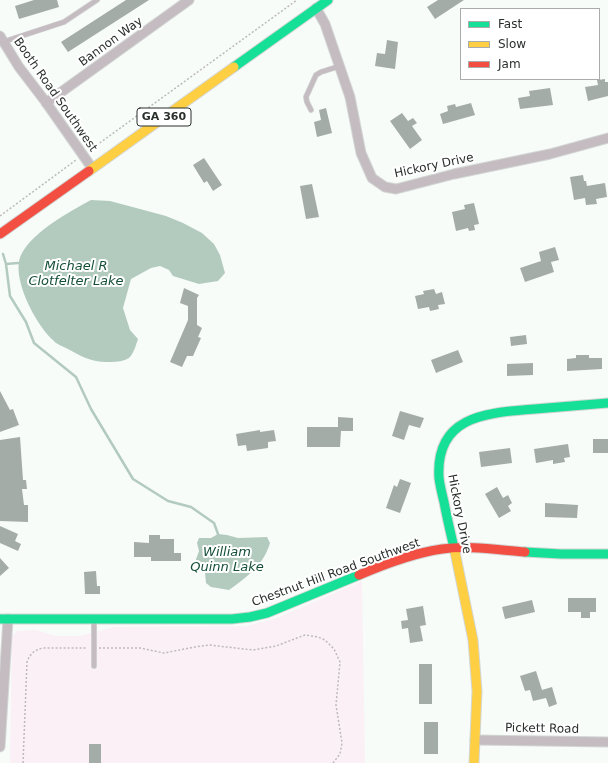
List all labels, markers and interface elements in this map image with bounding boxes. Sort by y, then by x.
legend [460,8,600,80]
street label: Bannon Way [76,14,146,70]
text: Fast [498,17,522,31]
street label: Booth Road Southwest [10,35,100,155]
text: Slow [498,37,526,51]
text: Jam [498,57,521,71]
road number: GA 360 [137,108,191,126]
street label: Hickory Drive [393,151,475,181]
water label: Michael R Clotfelter Lake [28,259,124,290]
street label: Hickory Drive [444,473,474,555]
street label: Chestnut Hill Road Southwest [250,536,422,610]
water label: William Quinn Lake [190,545,264,576]
street label: Pickett Road [505,721,579,737]

